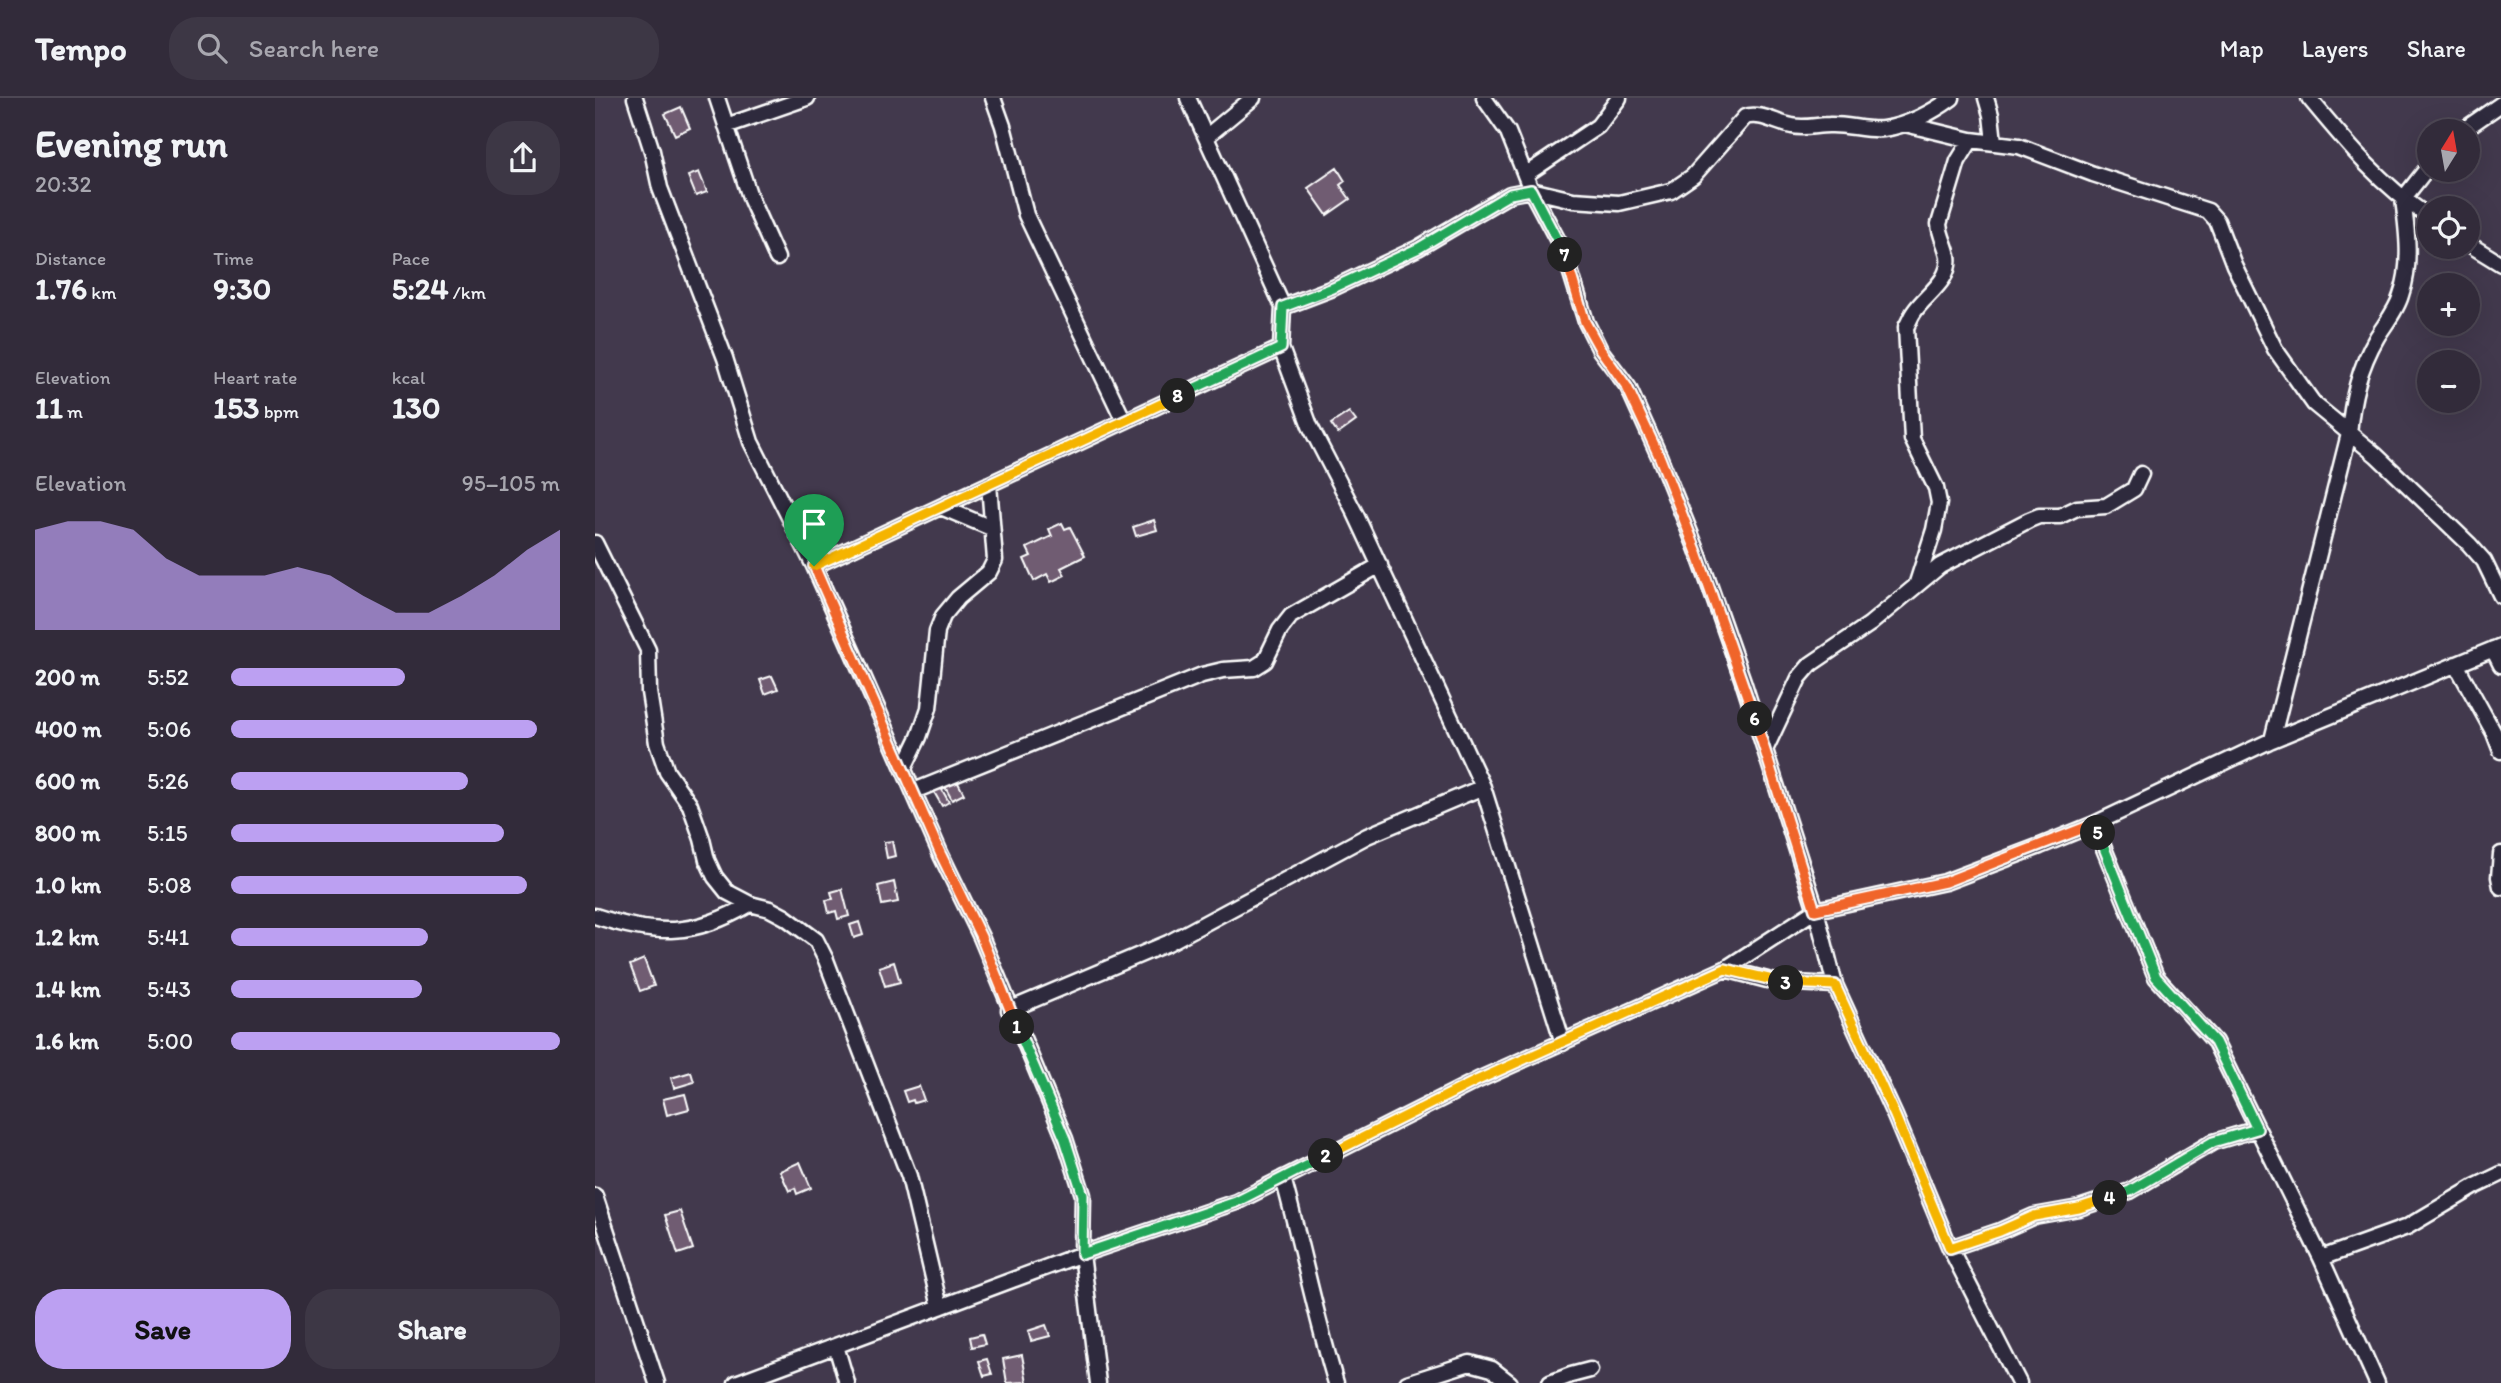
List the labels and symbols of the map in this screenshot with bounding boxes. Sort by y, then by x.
north arrow [2417,119,2480,182]
pin: 7 [1548,238,1583,272]
pin: 8 [1161,378,1195,414]
pin [784,494,844,566]
pin: 6 [1737,702,1773,736]
pin: 5 [2081,816,2115,850]
pin: 3 [1769,966,1803,1001]
pin: 1 [999,1010,1035,1044]
pin: 2 [1309,1138,1343,1174]
pin: 4 [2093,1180,2127,1216]

